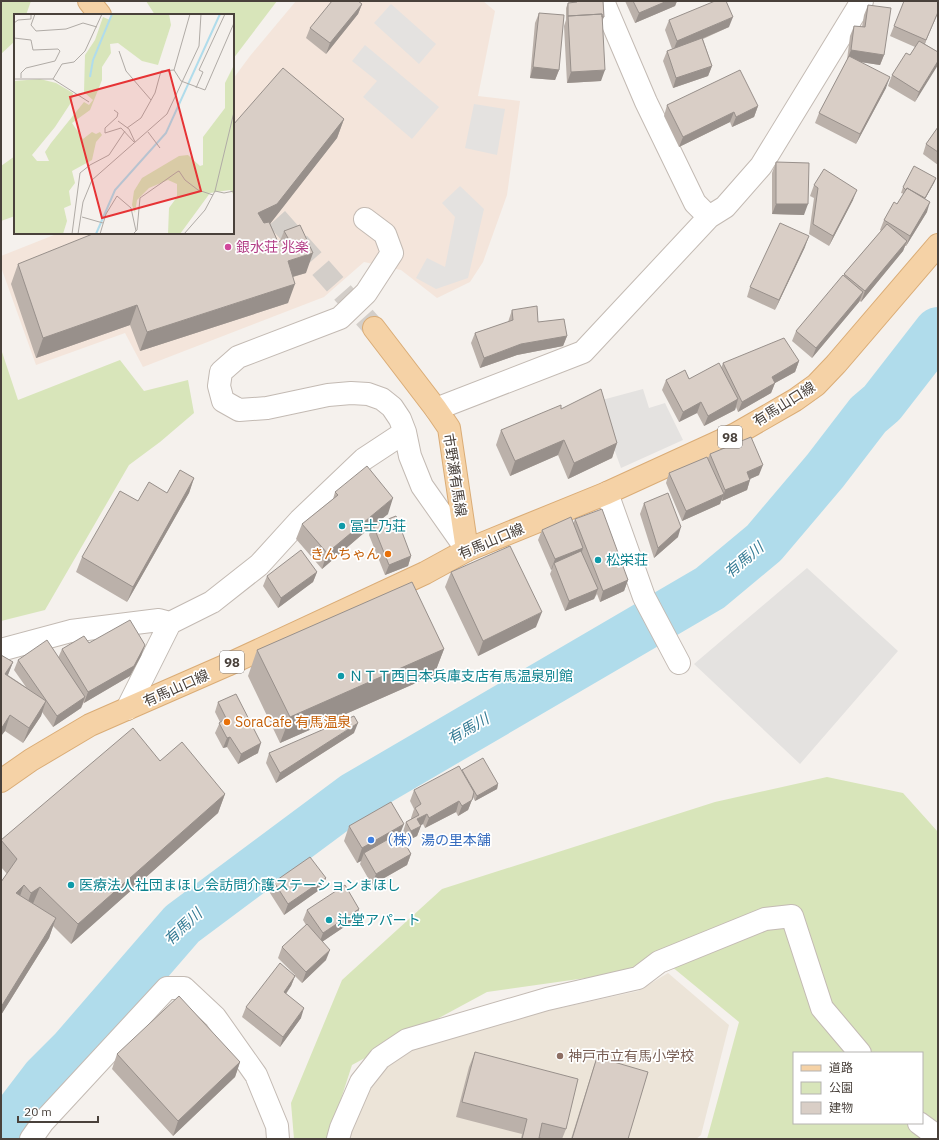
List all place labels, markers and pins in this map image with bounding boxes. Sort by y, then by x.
place label: 銀水荘 兆楽 [236,238,309,256]
marker: 銀水荘 兆楽 [223,242,233,252]
place label: 冨士乃荘 [350,517,406,535]
marker: 冨士乃荘 [337,521,347,531]
place label: きんちゃん [310,545,380,563]
marker: きんちゃん [383,549,393,559]
place label: 松栄荘 [606,551,648,569]
marker: 松栄荘 [593,555,603,565]
place label: ＮＴＴ西日本兵庫支店有馬温泉別館 [349,667,573,685]
marker: ＮＴＴ西日本兵庫支店有馬温泉別館 [336,671,346,681]
place label: SoraCafe 有馬温泉 [235,713,351,731]
marker: SoraCafe 有馬温泉 [222,717,232,727]
place label: （株）湯の里本舗 [379,831,491,849]
marker: （株）湯の里本舗 [366,835,376,845]
place label: 医療法人社団まほし会訪問介護ステーションまほし [79,876,401,894]
marker: 医療法人社団まほし会訪問介護ステーションまほし [66,880,76,890]
place label: 辻堂アパート [337,911,421,929]
marker: 辻堂アパート [324,915,334,925]
place label: 神戸市立有馬小学校 [568,1047,694,1065]
marker: 神戸市立有馬小学校 [555,1051,565,1061]

